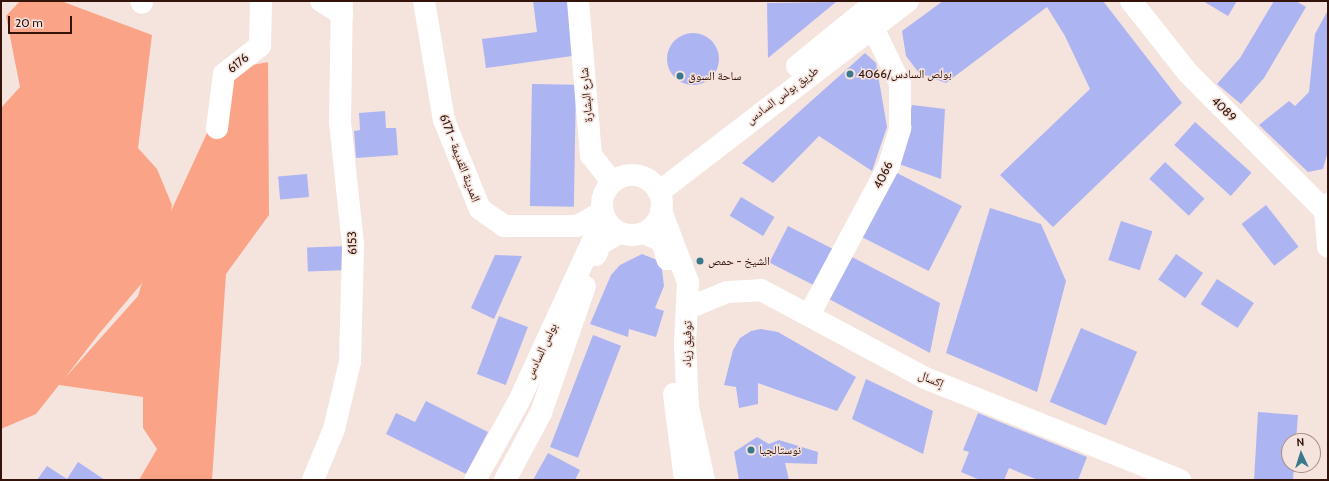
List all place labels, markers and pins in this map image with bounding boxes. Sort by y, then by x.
place label: بولص السادس/4066 [858,67,952,81]
place label: ساحة السوق [688,69,741,83]
marker: بولص السادس/4066 [845,69,855,79]
marker: ساحة السوق [675,71,685,81]
place label: الشيخ - حمص [708,254,770,268]
marker: الشيخ - حمص [695,256,705,266]
place label: نوستالجيا [759,443,801,457]
marker: نوستالجيا [746,445,756,455]

